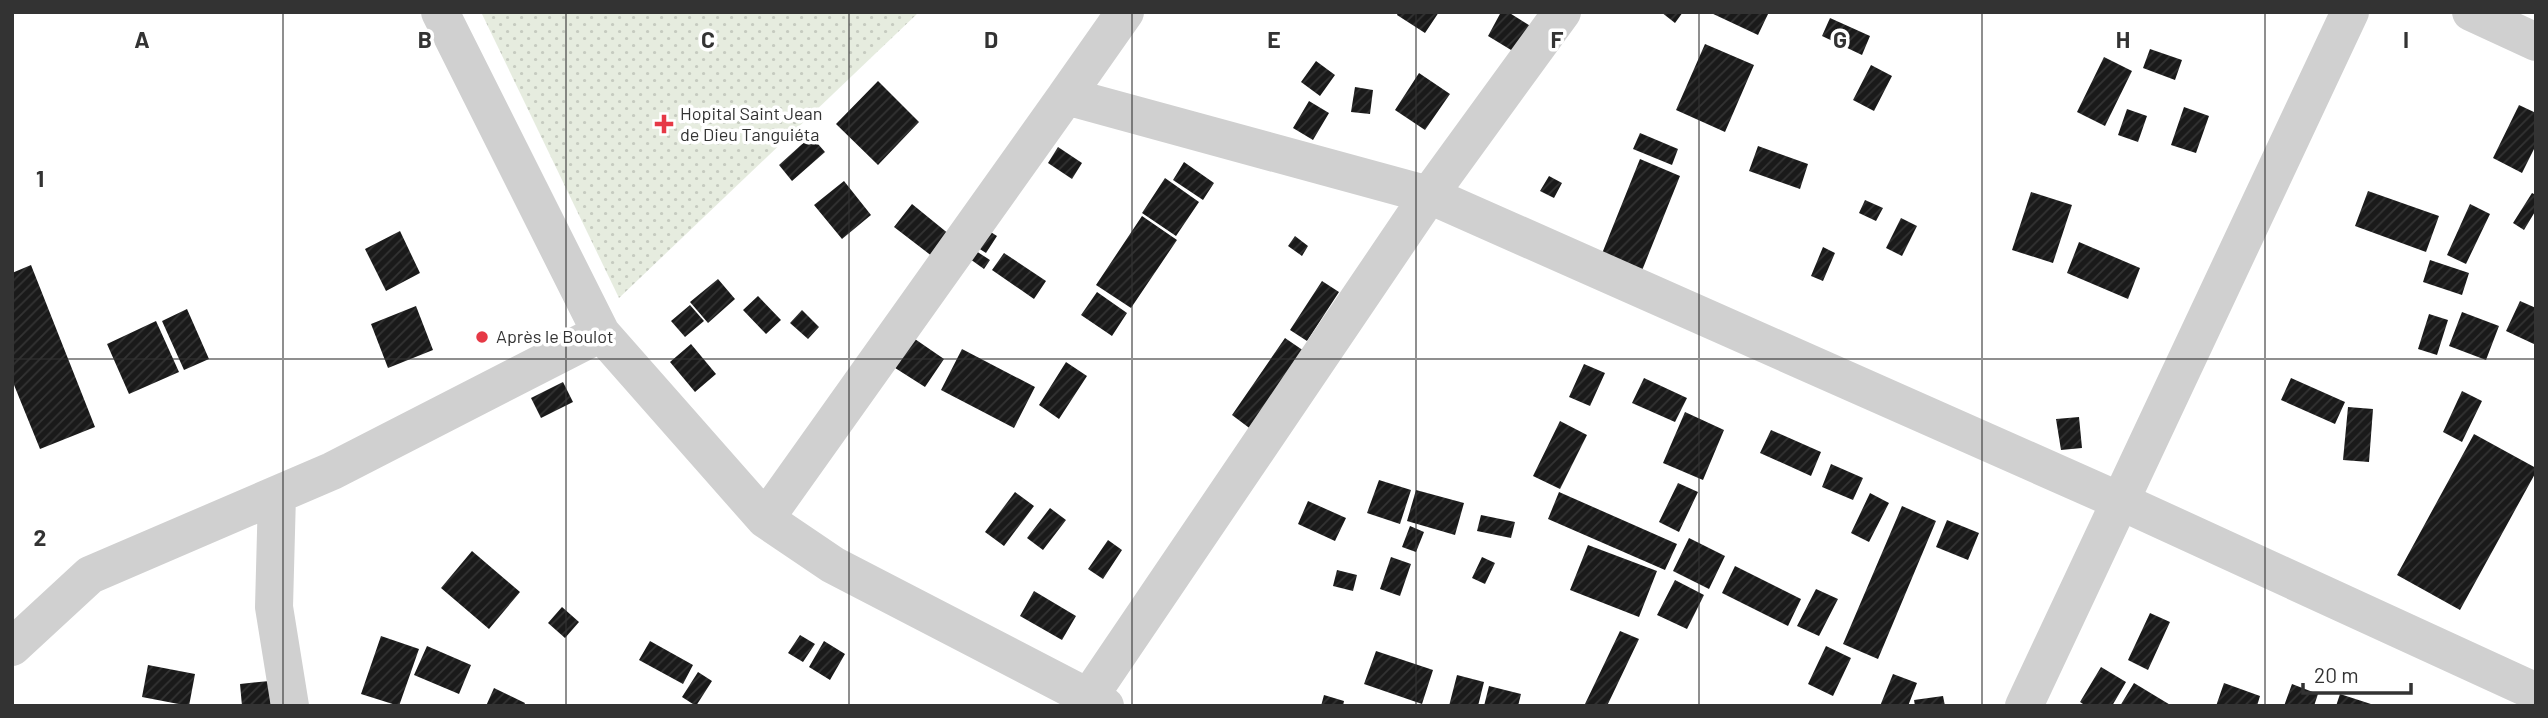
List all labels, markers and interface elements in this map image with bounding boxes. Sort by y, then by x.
text: A [134,25,150,53]
text: B [418,25,432,53]
text: C [701,25,715,53]
text: D [984,25,998,53]
text: E [1267,25,1281,53]
text: F [1551,25,1564,53]
text: G [1833,25,1847,53]
text: H [2116,25,2130,53]
text: I [2403,25,2409,53]
place label: Hopital Saint Jean de Dieu Tanguiéta [680,102,823,145]
marker: Hopital Saint Jean de Dieu Tanguiéta [654,114,674,134]
text: 1 [36,164,44,192]
place label: Après le Boulot [496,325,614,347]
marker: Après le Boulot [474,329,490,345]
text: 2 [34,523,46,551]
scale bar [2303,652,2412,696]
text: 20 m [2314,662,2359,687]

